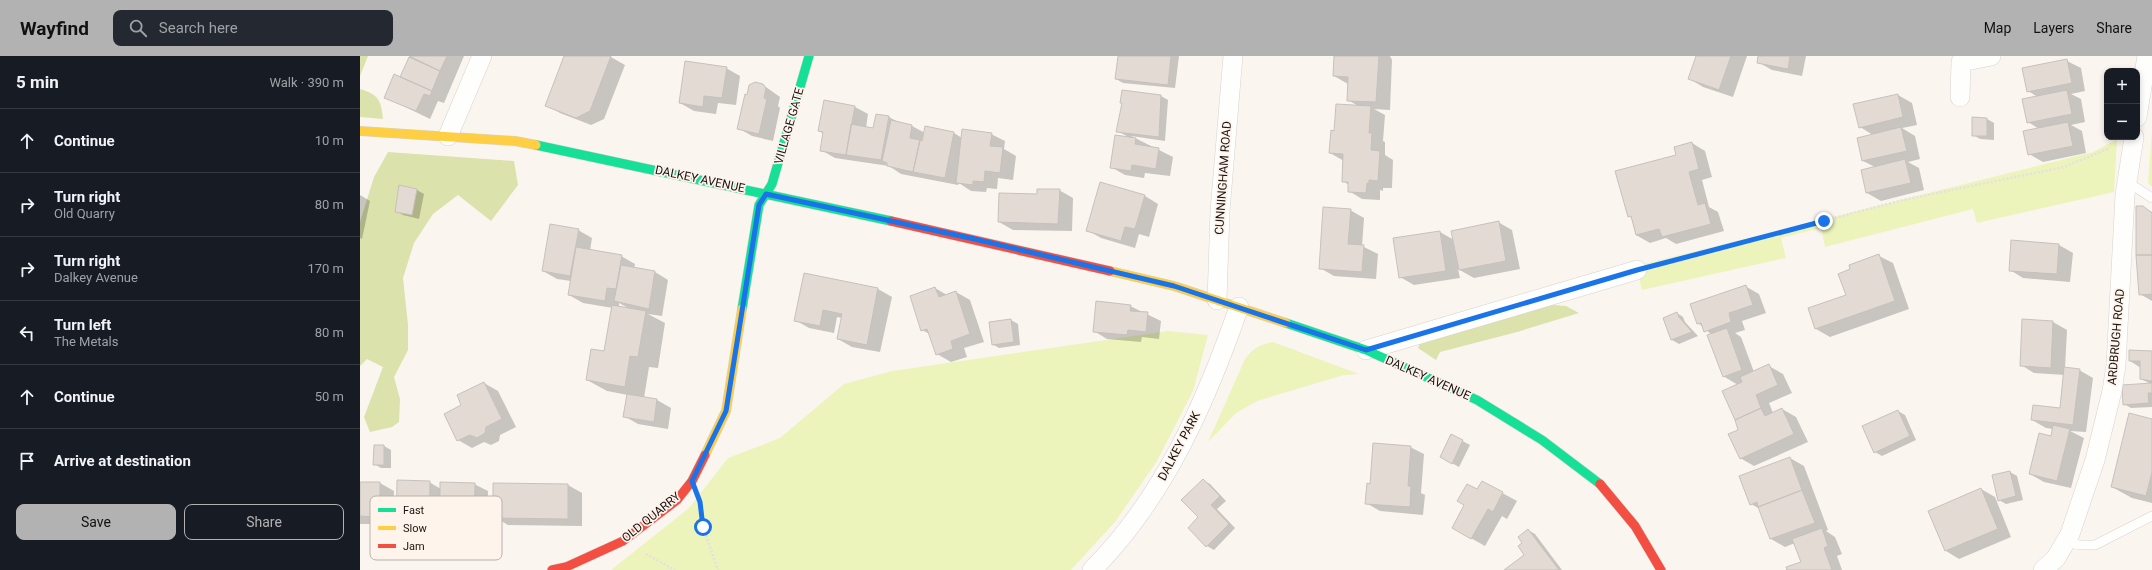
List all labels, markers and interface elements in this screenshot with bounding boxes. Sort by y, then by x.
search box [113,10,393,46]
text: Wayfind [20,17,89,40]
icon: search [127,17,149,39]
text: Search here [159,19,238,37]
text: Map [1984,20,2011,36]
text: Layers [2033,20,2074,36]
text: Share [2096,20,2132,36]
map controls [2104,68,2140,140]
button: + [2104,68,2140,104]
text: 5 min [16,72,59,92]
text: Walk · 390 m [269,75,344,90]
street label: VILLAGE GATE [771,86,807,166]
button: − [2104,104,2140,140]
street label: CUNNINGHAM ROAD [1212,121,1234,235]
icon: ahead [16,130,38,152]
text: Continue [54,132,115,150]
text: 10 m [315,133,344,148]
street label: DALKEY AVENUE [654,163,746,195]
text: Turn right [54,188,120,206]
icon: right [16,194,38,216]
text: 80 m [315,197,344,212]
text: Old Quarry [54,206,115,221]
route end [1815,212,1833,230]
text: Turn right [54,252,120,270]
icon: right [16,258,38,280]
text: 170 m [307,261,344,276]
text: Dalkey Avenue [54,270,138,285]
street label: ARDBRUGH ROAD [2105,288,2127,386]
text: Turn left [54,316,111,334]
icon: left [16,322,38,344]
text: 80 m [315,325,344,340]
text: The Metals [54,334,118,349]
street label: DALKEY AVENUE [1383,353,1473,403]
icon: ahead [16,386,38,408]
text: Continue [54,388,115,406]
text: 50 m [315,389,344,404]
street label: DALKEY PARK [1155,409,1203,483]
icon: arrive [16,450,38,472]
text: Arrive at destination [54,452,191,470]
street label: OLD QUARRY [619,489,684,545]
legend [370,496,502,560]
button: Save [16,504,176,540]
button: Share [184,504,344,540]
text: Fast [403,504,425,517]
route start [694,518,712,536]
text: Slow [403,522,427,535]
text: Jam [403,540,425,553]

